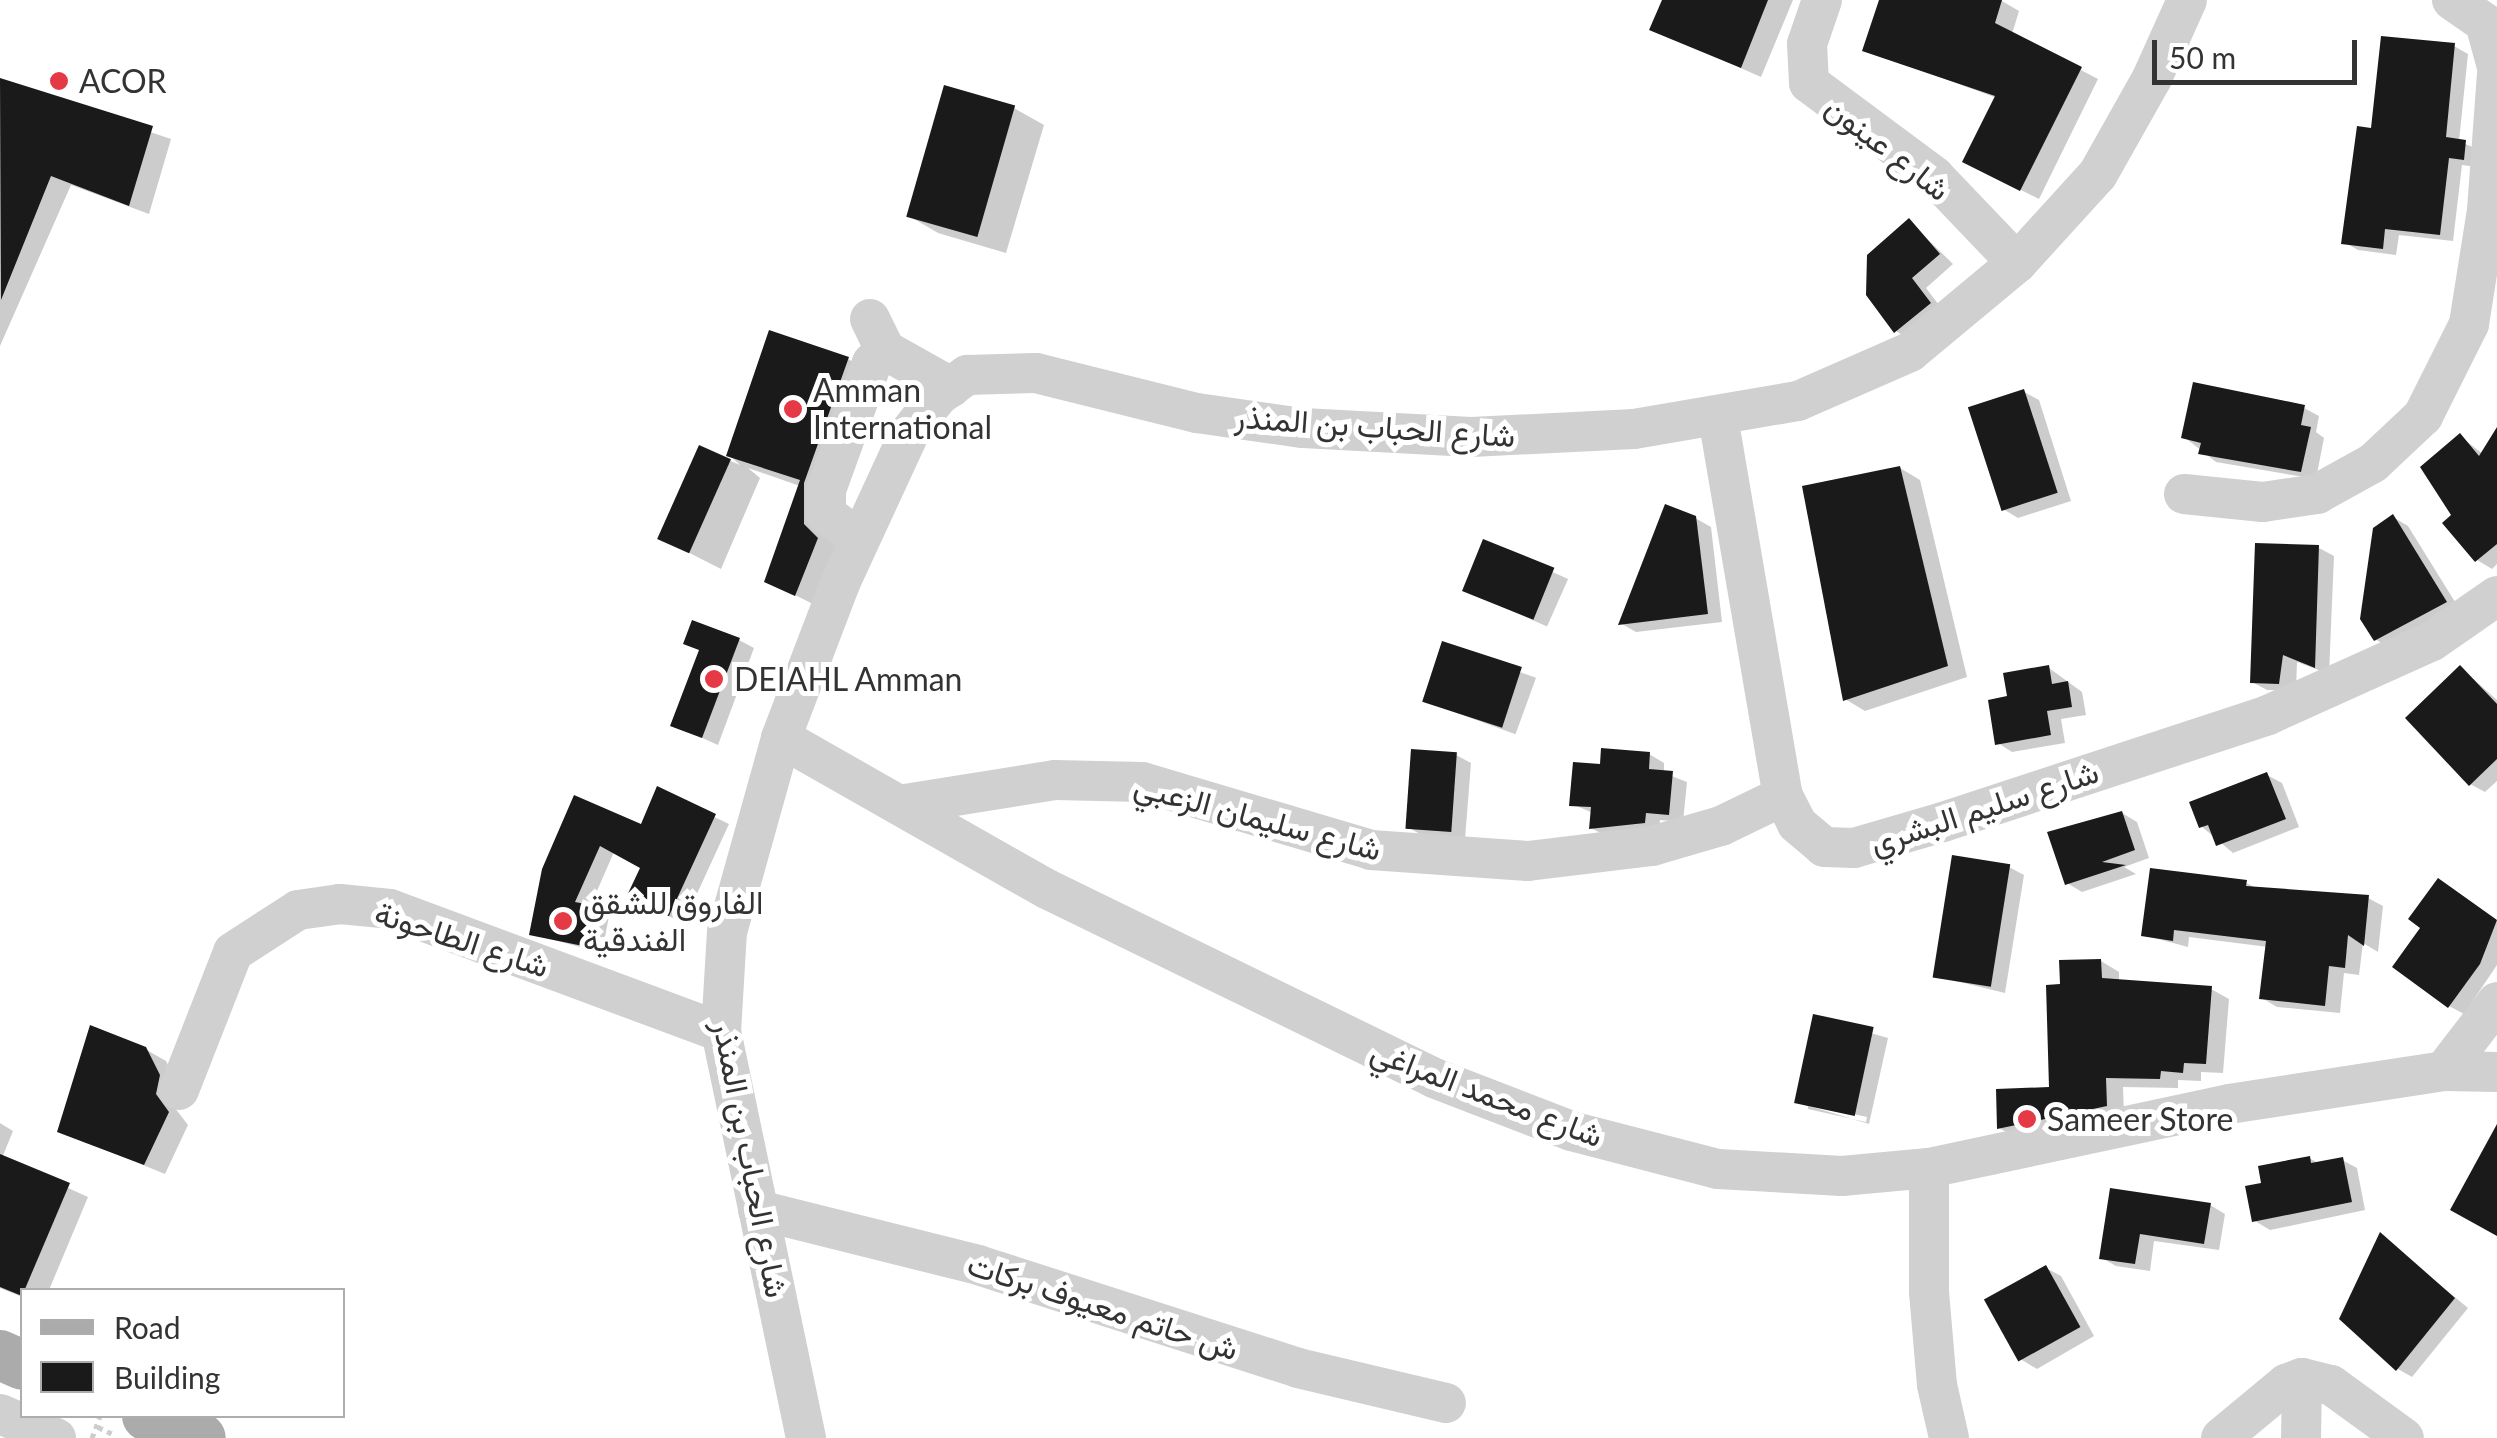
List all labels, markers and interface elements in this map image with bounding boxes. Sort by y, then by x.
scale bar [2157,20,2362,82]
text: 50 m [2169,39,2236,75]
place label: ACOR [79,62,167,100]
marker: ACOR [48,70,70,92]
street label: شارع عينون [1818,87,1958,209]
place label: Amman International [813,372,992,447]
street label: شارع الحباب بن المنذر [1233,397,1517,455]
marker: Amman International [782,398,804,420]
place label: DEIAHL Amman [734,660,964,698]
marker: DEIAHL Amman [703,668,725,690]
street label: شارع سليم البشري [1865,752,2103,862]
street label: شارع سليمان الزعبي [1130,766,1386,868]
place label: الفاروق للشقق الفندقية [583,884,763,959]
street label: شارع الطاحونة [370,893,554,985]
marker: الفاروق للشقق الفندقية [552,910,574,932]
street label: شارع الحباب بن المنذر [705,1017,797,1301]
street label: شارع محمد المراغي [1366,1031,1608,1155]
place label: Sameer Store [2047,1100,2234,1138]
marker: Sameer Store [2016,1108,2038,1130]
street label: ش حاتم معيوف بركات [963,1244,1243,1368]
legend [20,1288,345,1418]
text: Road [114,1309,181,1345]
text: Building [114,1359,220,1395]

